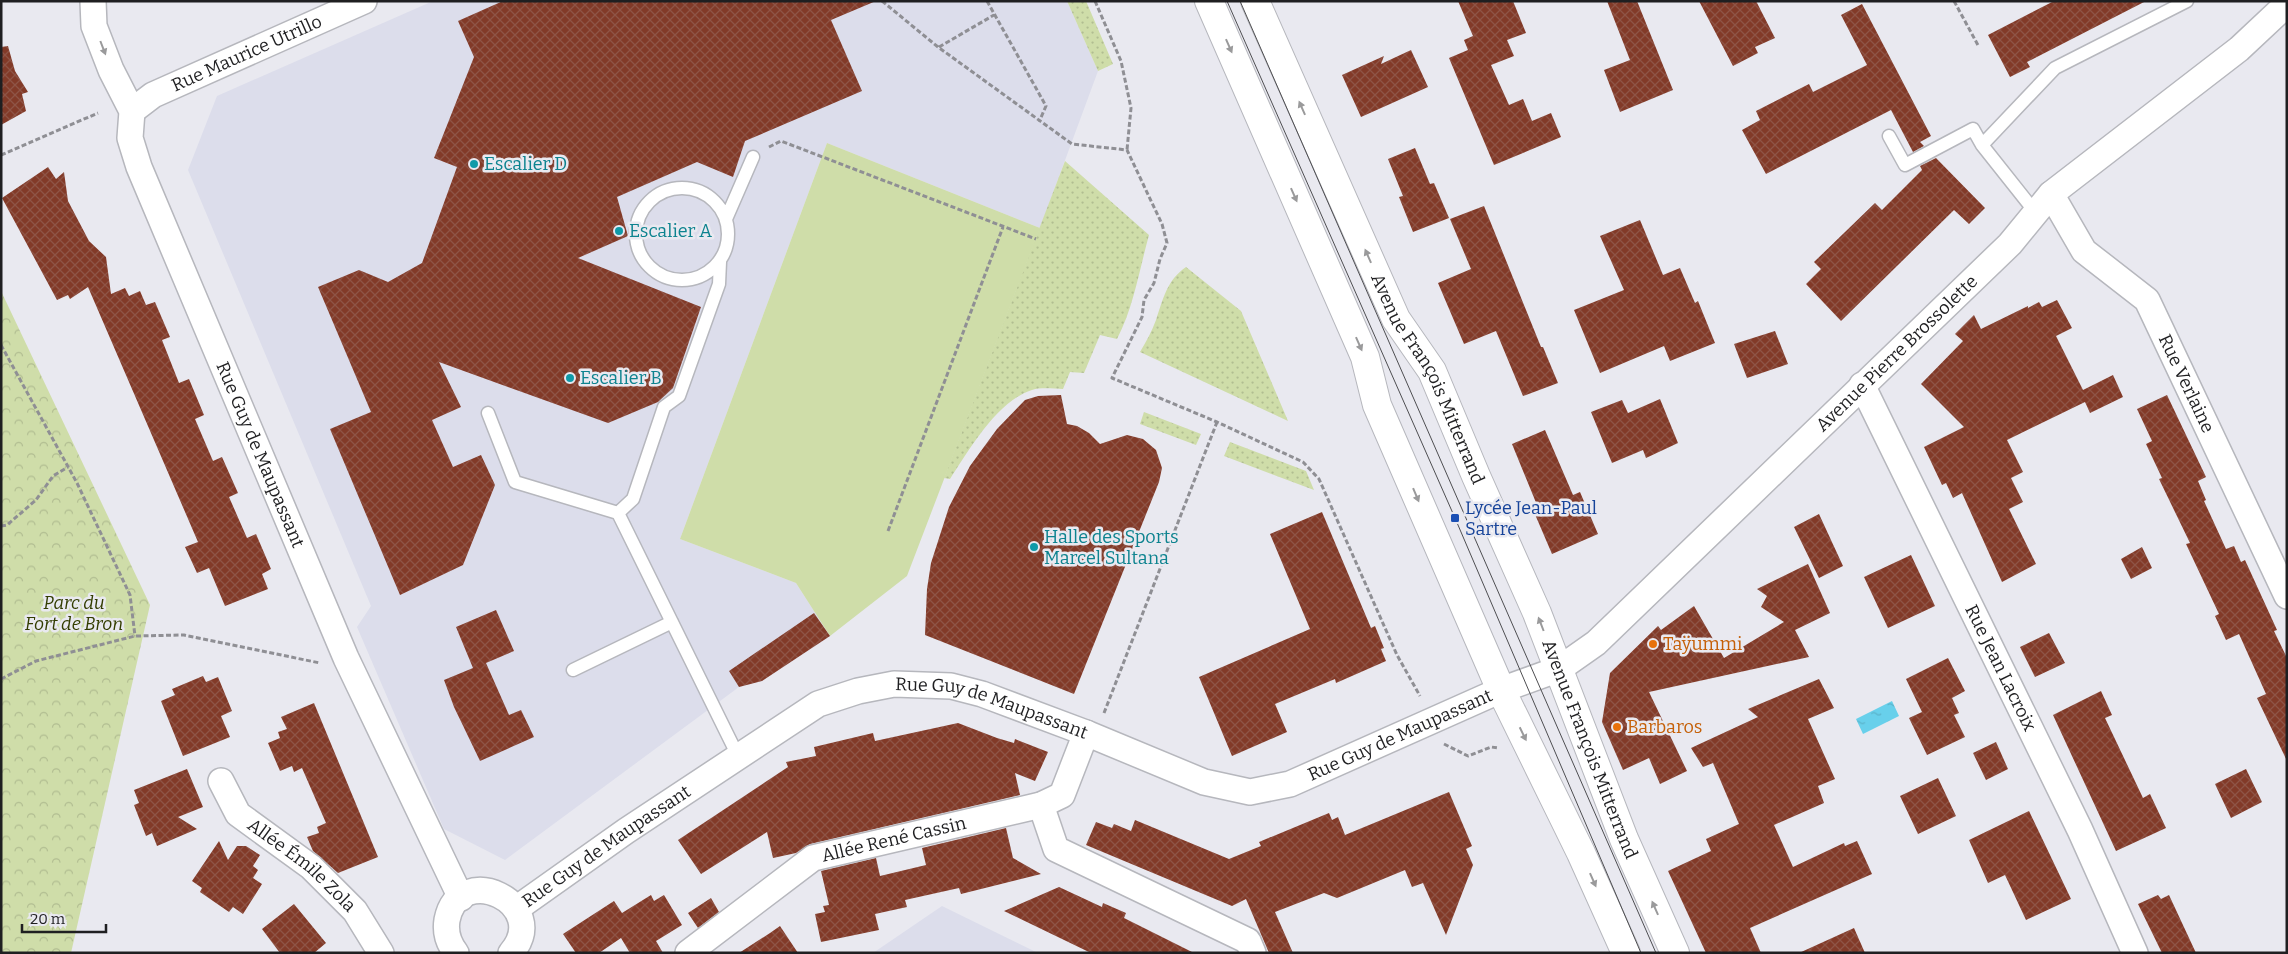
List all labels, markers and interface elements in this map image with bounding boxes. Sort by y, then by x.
street label: Rue Maurice Utrillo [168,10,325,96]
one-way arrow [1225,39,1233,53]
one-way arrow [100,41,107,56]
one-way arrow [1298,101,1306,115]
place label: Escalier D [484,153,567,175]
marker: Escalier D [468,158,480,170]
one-way arrow [1290,188,1298,202]
place label: Escalier A [629,220,712,242]
marker: Escalier A [613,225,625,237]
one-way arrow [1364,249,1372,263]
street label: Avenue François Mitterrand [1366,270,1489,488]
street label: Avenue Pierre Brossolette [1811,270,1982,436]
street label: Rue Verlaine [2154,331,2219,436]
one-way arrow [1355,337,1363,351]
street label: Rue Guy de Maupassant [211,358,309,552]
place label: Escalier B [580,367,662,389]
marker: Escalier B [564,372,576,384]
one-way arrow [1413,488,1421,502]
place label: Lycée Jean-Paul Sartre [1465,497,1597,540]
marker: Lycée Jean-Paul Sartre [1449,512,1461,524]
place label: Halle des Sports Marcel Sultana [1044,526,1179,569]
marker: Halle des Sports Marcel Sultana [1028,541,1040,553]
park label: Parc du Fort de Bron [25,592,123,635]
street label: Rue Jean Lacroix [1960,601,2041,735]
one-way arrow [1537,616,1545,631]
place label: Taÿummi [1663,633,1742,655]
street label: Avenue François Mitterrand [1537,636,1643,863]
marker: Taÿummi [1647,638,1659,650]
street label: Rue Guy de Maupassant [895,673,1091,744]
street label: Rue Guy de Maupassant [1304,684,1496,786]
place label: Barbaros [1627,716,1702,738]
marker: Barbaros [1611,721,1623,733]
one-way arrow [1519,727,1527,741]
street label: Rue Guy de Maupassant [518,780,695,912]
street label: Allée René Cassin [819,812,969,867]
street label: Allée Émile Zola [243,814,361,917]
one-way arrow [1590,873,1598,887]
one-way arrow [1651,901,1659,915]
scale bar [22,902,106,934]
text: 20 m [30,910,66,928]

